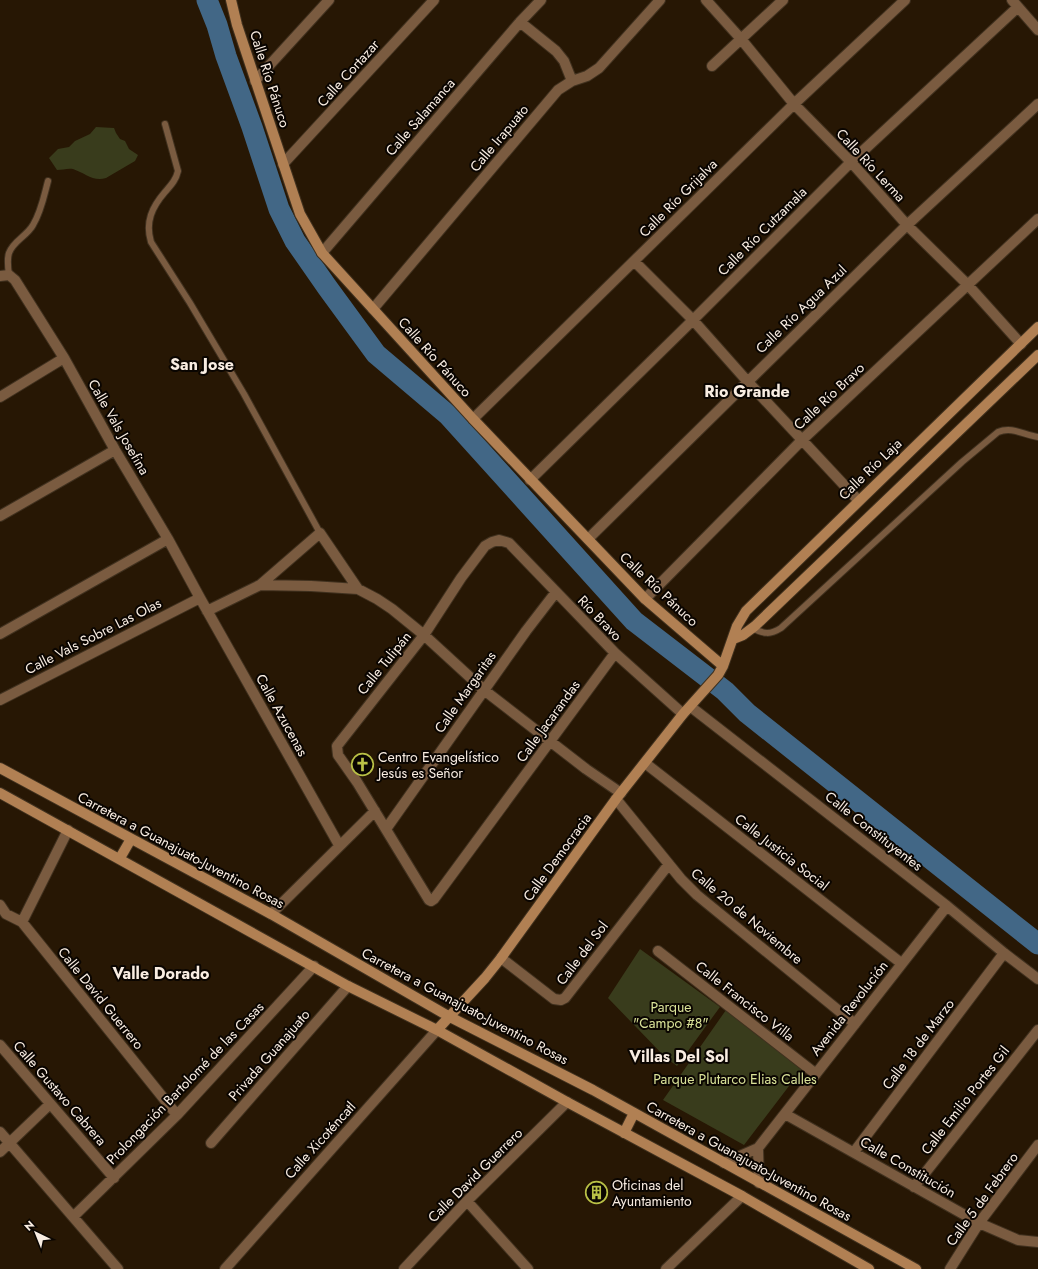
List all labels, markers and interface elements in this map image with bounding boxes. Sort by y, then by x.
street label: Calle Río Pánuco [245,28,295,130]
street label: Calle Cortazar [312,35,384,111]
street label: Calle Salamanca [381,74,459,160]
street label: Calle Irapuato [465,100,533,176]
street label: Calle Río Lerma [832,124,910,206]
street label: Calle Río Grijalva [634,154,722,242]
street label: Calle Río Cutzamala [713,182,811,280]
street label: Calle Río Agua Azul [751,260,851,358]
street label: Calle Río Pánuco [394,313,476,401]
district label: San Jose [170,353,234,376]
street label: Calle Río Bravo [789,358,869,434]
street label: Calle Vals Josefina [83,375,155,479]
district label: Rio Grande [704,380,790,403]
street label: Calle Río Laja [834,434,906,504]
street label: Calle Río Pánuco [615,547,703,631]
street label: Río Bravo [573,591,627,645]
street label: Calle Vals Sobre Las Olas [21,593,165,679]
street label: Calle Tulipán [352,627,416,699]
street label: Calle Margaritas [429,647,501,737]
street label: Calle Azucenas [251,670,313,760]
street label: Calle Jacarandas [511,676,585,766]
place label: Centro Evangelístico Jesús es Señor [376,747,499,783]
church icon: Centro Evangelístico Jesús es Señor [350,752,376,778]
street label: Carretera a Guanajuato-Juventino Rosas [74,787,288,913]
street label: Calle Constituyentes [821,787,927,876]
street label: Calle Democracia [518,809,596,905]
street label: Calle Justicia Social [731,809,833,895]
street label: Calle 20 de Noviembre [687,863,807,969]
street label: Calle del Sol [551,917,613,989]
street label: Calle David Guerrero [53,943,149,1054]
street label: Carretera a Guanajuato-Juventino Rosas [358,943,572,1069]
street label: Calle Francisco Villa [691,956,799,1046]
street label: Avenida Revolución [805,956,893,1060]
district label: Valle Dorado [111,962,210,985]
street label: Calle 18 de Marzo [877,994,959,1094]
street label: Prolongación Bartolomé de las Casas [102,997,269,1169]
park label: Parque "Campo #8" [633,997,709,1033]
street label: Privada Guanajuato [224,1005,315,1105]
street label: Calle Gustavo Cabrera [9,1036,111,1150]
street label: Calle Emilio Portes Gil [916,1041,1014,1159]
district label: Villas Del Sol [628,1045,729,1068]
park label: Parque Plutarco Elias Calles [653,1069,817,1089]
street label: Carretera a Guanajuato-Juventino Rosas [643,1096,855,1226]
street label: Calle Xicoténcatl [280,1097,360,1183]
street label: Calle David Guerrero [423,1123,527,1227]
street label: Calle Constitución [856,1131,960,1203]
street label: Calle 5 de Febrero [941,1148,1023,1250]
place label: Oficinas del Ayuntamiento [612,1175,692,1211]
building icon: Oficinas del Ayuntamiento [584,1180,610,1206]
north arrow [16,1213,56,1253]
text: N [21,1217,38,1235]

